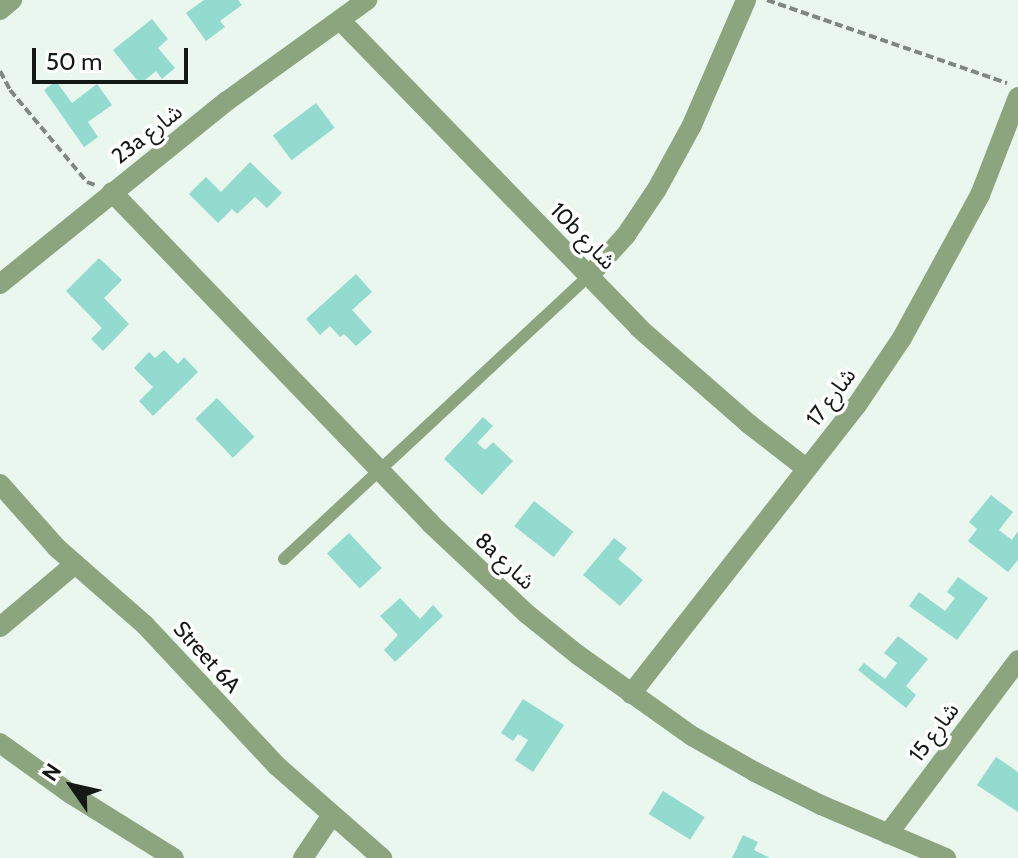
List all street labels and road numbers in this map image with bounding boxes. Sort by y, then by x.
street label: 23a شارع [107,98,187,170]
street label: 10b شارع [545,197,621,275]
street label: شارع 17 [801,363,861,431]
street label: 8a شارع [470,527,540,595]
street label: Street 6A [168,616,246,698]
street label: شارع 15 [903,697,965,767]

